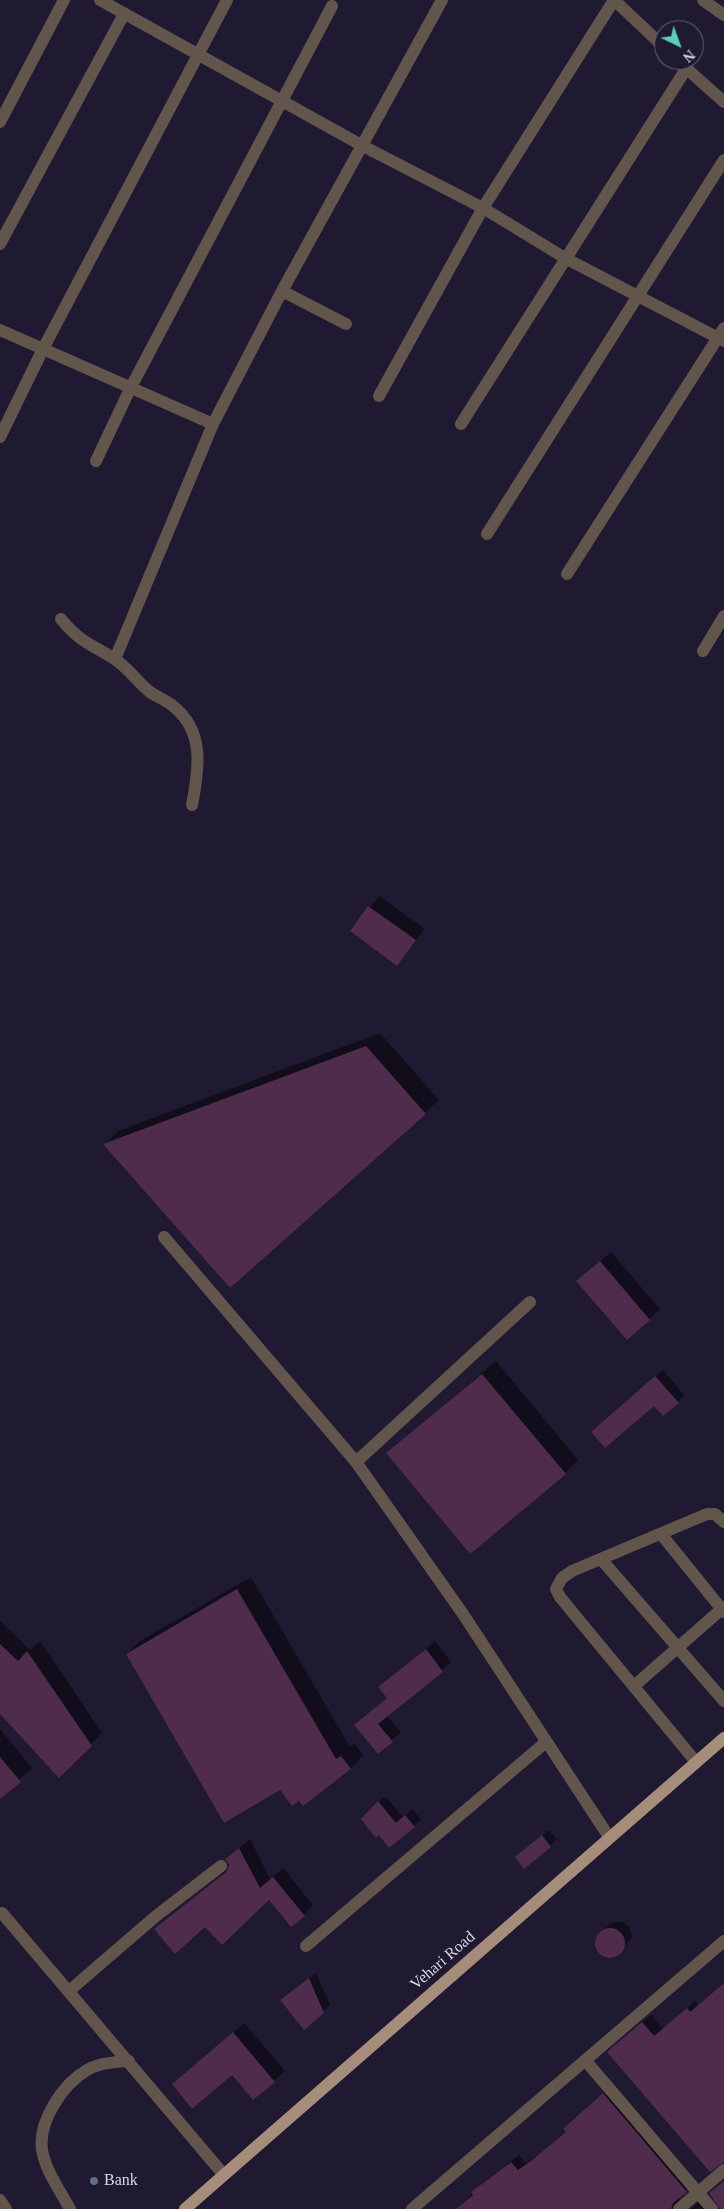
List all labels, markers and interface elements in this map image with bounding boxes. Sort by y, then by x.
north arrow [654,20,704,70]
text: N [680,47,697,65]
street label: Vehari Road [403,1924,483,1998]
place label: Bank [104,2171,142,2191]
marker: Bank [88,2175,100,2187]

